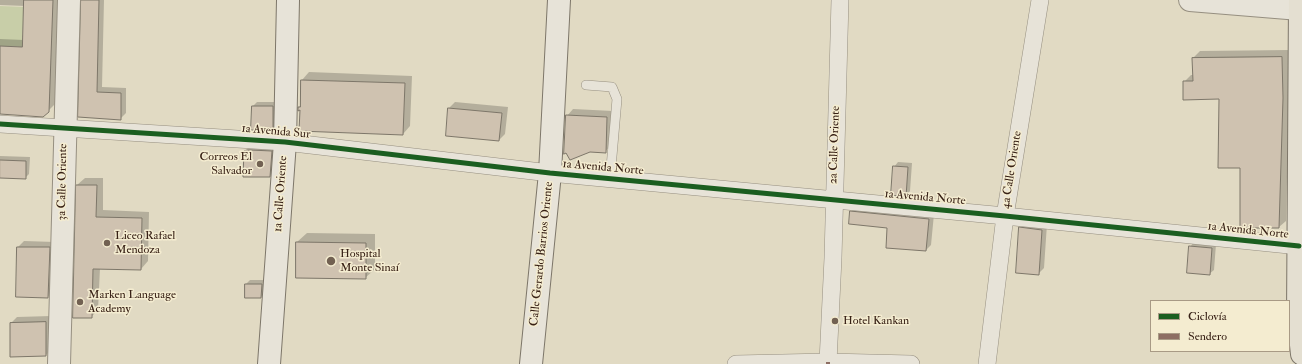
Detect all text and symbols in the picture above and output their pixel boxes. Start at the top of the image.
street label: 2a Calle Oriente [826,106,844,184]
street label: 1a Avenida Sur [241,122,311,142]
street label: 4a Calle Oriente [999,130,1025,210]
street label: 3a Calle Oriente [55,143,71,221]
place label: Correos El Salvador [199,150,252,178]
street label: 1a Calle Oriente [271,155,291,233]
street label: 1a Avenida Norte [562,157,644,179]
marker: Correos El Salvador [255,159,265,169]
street label: Calle Gerardo Barrios Oriente [527,181,557,327]
street label: 1a Avenida Norte [884,187,966,209]
street label: 1a Avenida Norte [1207,220,1289,242]
place label: Liceo Rafael Mendoza [115,229,175,257]
marker: Liceo Rafael Mendoza [102,238,112,248]
place label: Hospital Monte Sinaí [340,247,399,275]
marker: Hospital Monte Sinaí [325,255,337,267]
place label: Marken Language Academy [88,288,176,316]
marker: Marken Language Academy [75,297,85,307]
legend [1150,300,1290,352]
text: Ciclovía [1188,309,1227,324]
place label: Hotel Kankan [843,314,909,328]
marker: Hotel Kankan [830,316,840,326]
text: Sendero [1188,329,1227,344]

